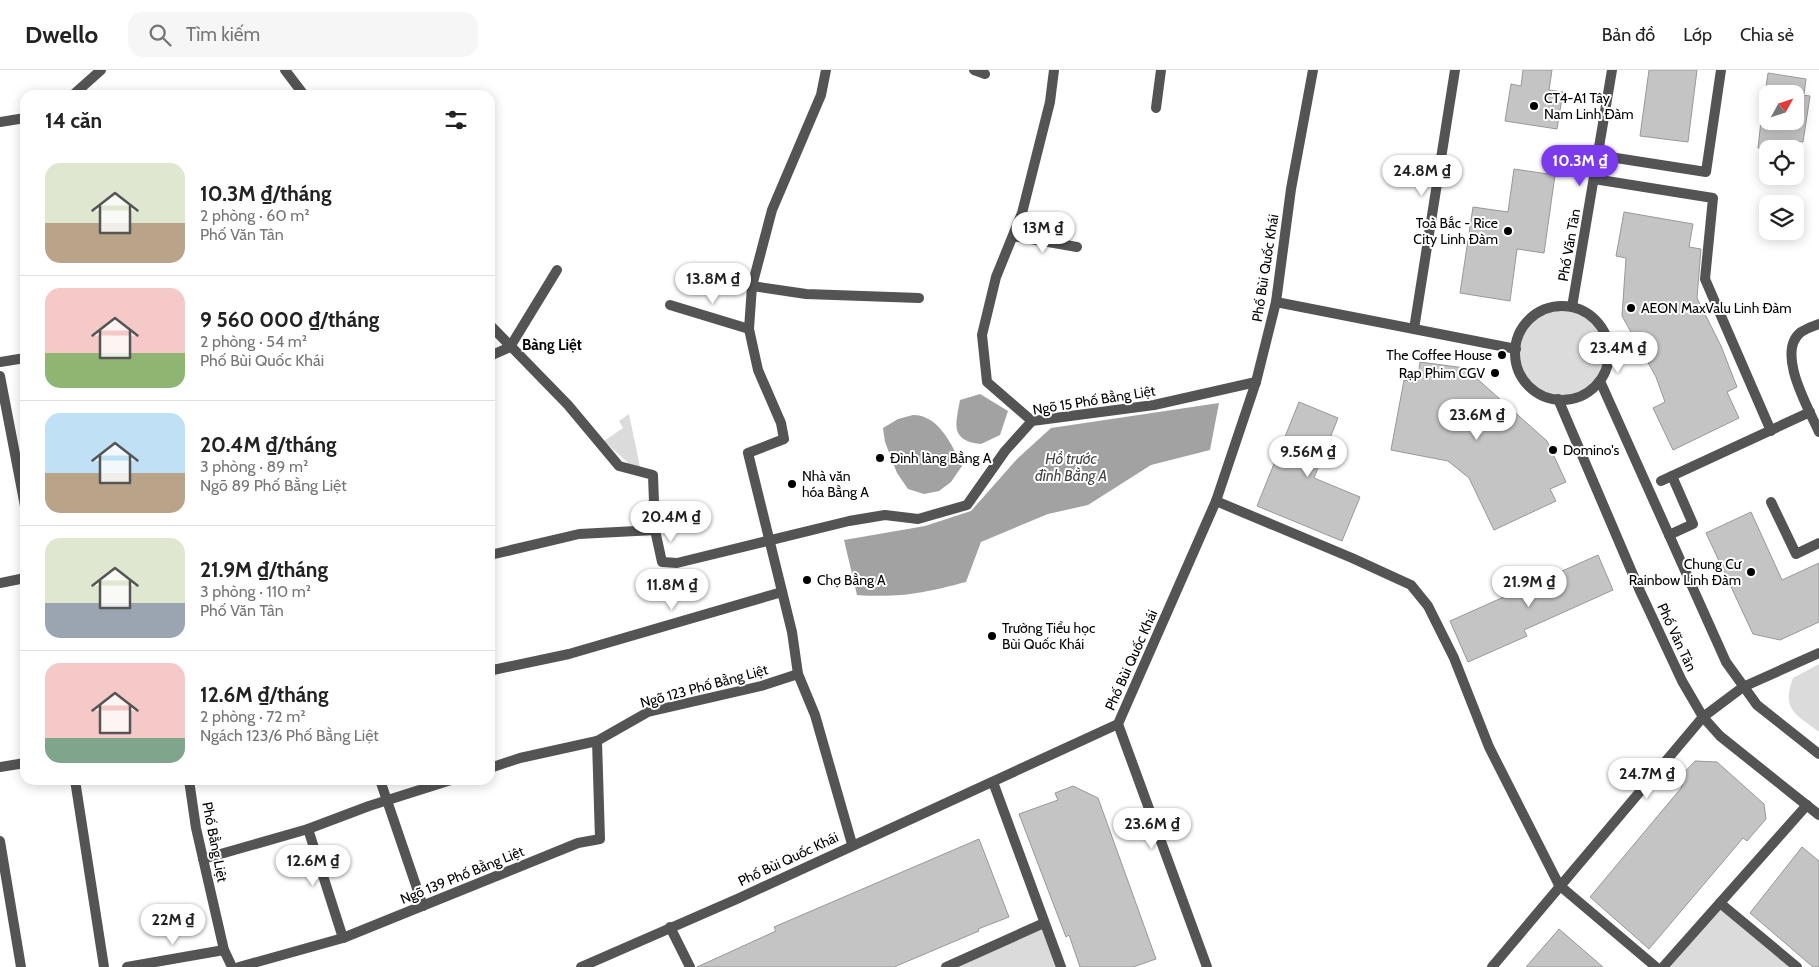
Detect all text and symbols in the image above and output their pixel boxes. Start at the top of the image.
search box [128,12,478,57]
text: Dwello [25,20,98,49]
icon: search [146,21,174,49]
text: Tìm kiếm [186,23,260,46]
text: Bản đồ [1602,24,1655,46]
text: Lớp [1683,24,1712,46]
text: Chia sẻ [1740,24,1794,46]
north arrow [1759,85,1804,130]
map controls [1759,85,1804,240]
place label: CT4-A1 Tây Nam Linh Đàm [1544,89,1634,123]
marker: CT4-A1 Tây Nam Linh Đàm [1528,100,1540,112]
icon: filters [442,106,470,134]
text: 14 căn [45,108,102,133]
button: locate [1759,140,1804,185]
pin: 10.3M ₫ [1534,144,1626,187]
text: 10.3M ₫ [1552,151,1608,170]
pin: 24.8M ₫ [1376,154,1468,197]
text: 24.8M ₫ [1393,161,1451,180]
text: 10.3M ₫/tháng [200,181,331,206]
icon: home [85,183,145,243]
button: layers [1759,195,1804,240]
text: 2 phòng · 60 m² [200,206,310,225]
street label: Phố Văn Tân [1554,207,1584,283]
pin: 13M ₫ [1008,212,1078,254]
street label: Phố Bùi Quốc Khái [1248,213,1282,323]
place label: Toà Bắc - Rice City Linh Đàm [1413,214,1498,248]
text: 13M ₫ [1023,218,1063,237]
text: Phố Văn Tân [200,225,284,244]
marker: Toà Bắc - Rice City Linh Đàm [1502,225,1514,237]
pin: 13.8M ₫ [667,262,759,305]
text: 13.8M ₫ [686,269,740,288]
place label: AEON MaxValu Linh Đàm [1641,299,1792,317]
marker: AEON MaxValu Linh Đàm [1625,302,1637,314]
text: 9 560 000 ₫/tháng [200,307,379,332]
icon: home [85,308,145,368]
text: 2 phòng · 54 m² [200,332,307,351]
pin: 23.4M ₫ [1572,332,1664,374]
district label: Bàng Liệt [522,336,582,354]
text: 23.4M ₫ [1590,338,1646,357]
place label: The Coffee House [1386,346,1492,364]
marker: The Coffee House [1496,349,1508,361]
text: Phố Bùi Quốc Khái [200,351,324,370]
place label: Rạp Phim CGV [1399,364,1485,382]
marker: Rạp Phim CGV [1489,367,1501,379]
street label: Ngõ 15 Phố Bằng Liệt [1031,381,1157,419]
pin: 23.6M ₫ [1431,398,1523,441]
text: 23.6M ₫ [1449,405,1505,424]
text: 20.4M ₫/tháng [200,432,337,457]
icon: home [85,433,145,493]
pin: 9.56M ₫ [1262,436,1354,478]
place label: Domino's [1563,441,1620,459]
text: 9.56M ₫ [1280,442,1336,461]
marker: Domino's [1547,444,1559,456]
place label: Đình làng Bằng A [890,449,992,467]
water label: Hồ trước đình Bằng A [1035,450,1107,485]
marker: Đình làng Bằng A [874,452,886,464]
text: 3 phòng · 89 m² [200,457,308,476]
place label: Nhà văn hóa Bằng A [802,467,869,501]
text: Ngõ 89 Phố Bằng Liệt [200,476,347,495]
marker: Nhà văn hóa Bằng A [786,478,798,490]
pin: 20.4M ₫ [625,500,717,543]
text: 20.4M ₫ [641,507,701,526]
place label: Chung Cư Rainbow Linh Đàm [1629,555,1743,589]
text: 21.9M ₫/tháng [200,557,328,582]
icon: home [85,558,145,618]
pin: 21.9M ₫ [1483,566,1575,608]
marker: Chung Cư Rainbow Linh Đàm [1745,566,1757,578]
pin: 11.8M ₫ [626,568,718,611]
place label: Chợ Bằng A [817,571,886,589]
text: 21.9M ₫ [1503,572,1555,591]
marker: Chợ Bằng A [801,574,813,586]
text: 11.8M ₫ [646,575,698,594]
text: 3 phòng · 110 m² [200,582,311,601]
street label: Phố Văn Tân [1653,600,1701,674]
text: Phố Văn Tân [200,601,284,620]
street label: Phố Bùi Quốc Khái [1101,607,1161,713]
place label: Trường Tiểu học Bùi Quốc Khái [1002,619,1095,653]
marker: Trường Tiểu học Bùi Quốc Khái [986,630,998,642]
street label: Ngõ 123 Phố Bằng Liệt [638,660,770,712]
text: 12.6M ₫/tháng [200,682,328,707]
icon: home [85,683,145,743]
text: 2 phòng · 72 m² [200,707,306,726]
text: Ngách 123/6 Phố Bằng Liệt [200,726,379,745]
pin: 24.7M ₫ [1601,758,1693,800]
text: 24.7M ₫ [1619,764,1675,783]
street label: Phố Bằng Liệt [198,800,232,884]
pin: 23.6M ₫ [1106,808,1198,850]
text: 23.6M ₫ [1124,814,1180,833]
street label: Phố Bùi Quốc Khái [735,828,841,890]
street label: Ngõ 139 Phố Bằng Liệt [397,842,527,908]
pin: 12.6M ₫ [267,844,359,887]
text: 12.6M ₫ [287,851,339,870]
pin: 22M ₫ [138,904,208,946]
text: 22M ₫ [152,910,195,929]

